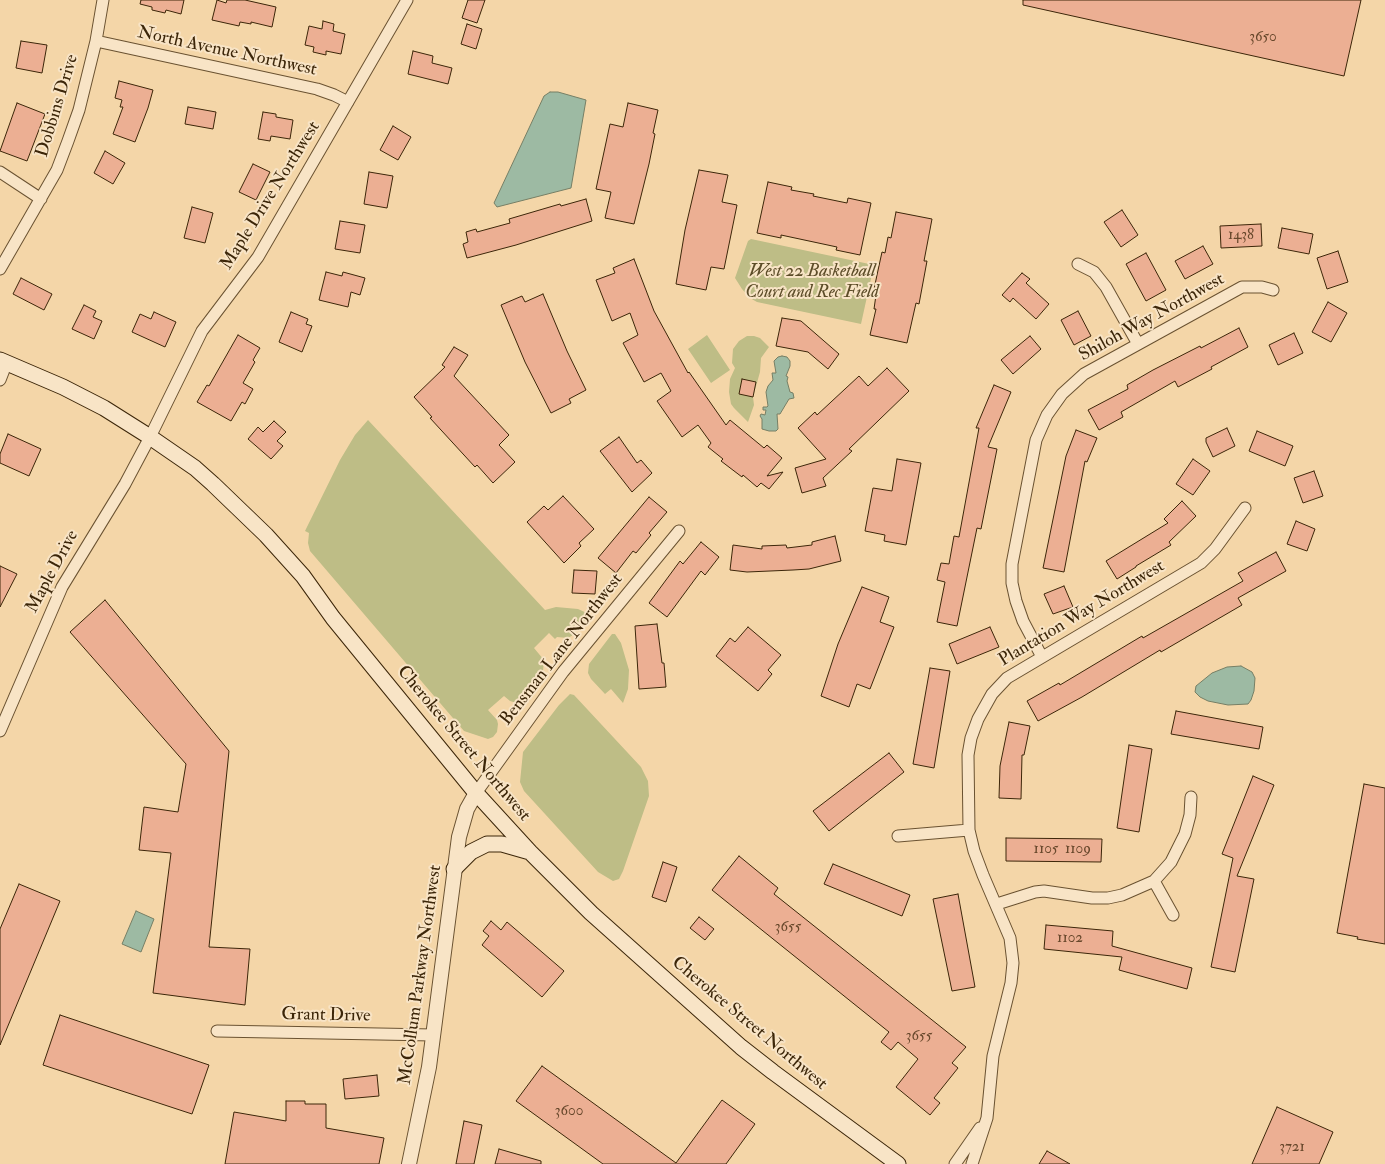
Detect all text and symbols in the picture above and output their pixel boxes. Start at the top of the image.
street label: North Avenue Northwest [135,22,319,82]
house number: 3650 [1249,29,1277,47]
street label: Dobbins Drive [32,52,84,160]
street label: Maple Drive Northwest [216,118,326,274]
house number: 1438 [1228,227,1254,245]
park label: West 22 Basketball Court and Rec Field [745,261,879,304]
street label: Shiloh Way Northwest [1076,269,1228,367]
street label: Maple Drive [22,527,84,617]
street label: Plantation Way Northwest [995,556,1169,672]
street label: Bensman Lane Northwest [496,570,628,730]
street label: Cherokee Street Northwest [392,662,534,826]
house number: 1105 [1034,841,1058,859]
house number: 1109 [1065,841,1091,859]
street label: McCollum Parkway Northwest [395,864,447,1086]
house number: 3655 [775,919,801,937]
house number: 1102 [1057,930,1083,948]
street label: Cherokee Street Northwest [667,953,831,1095]
street label: Grant Drive [281,1004,371,1028]
house number: 3655 [906,1028,932,1046]
house number: 3600 [555,1103,583,1121]
house number: 3721 [1279,1139,1305,1157]

